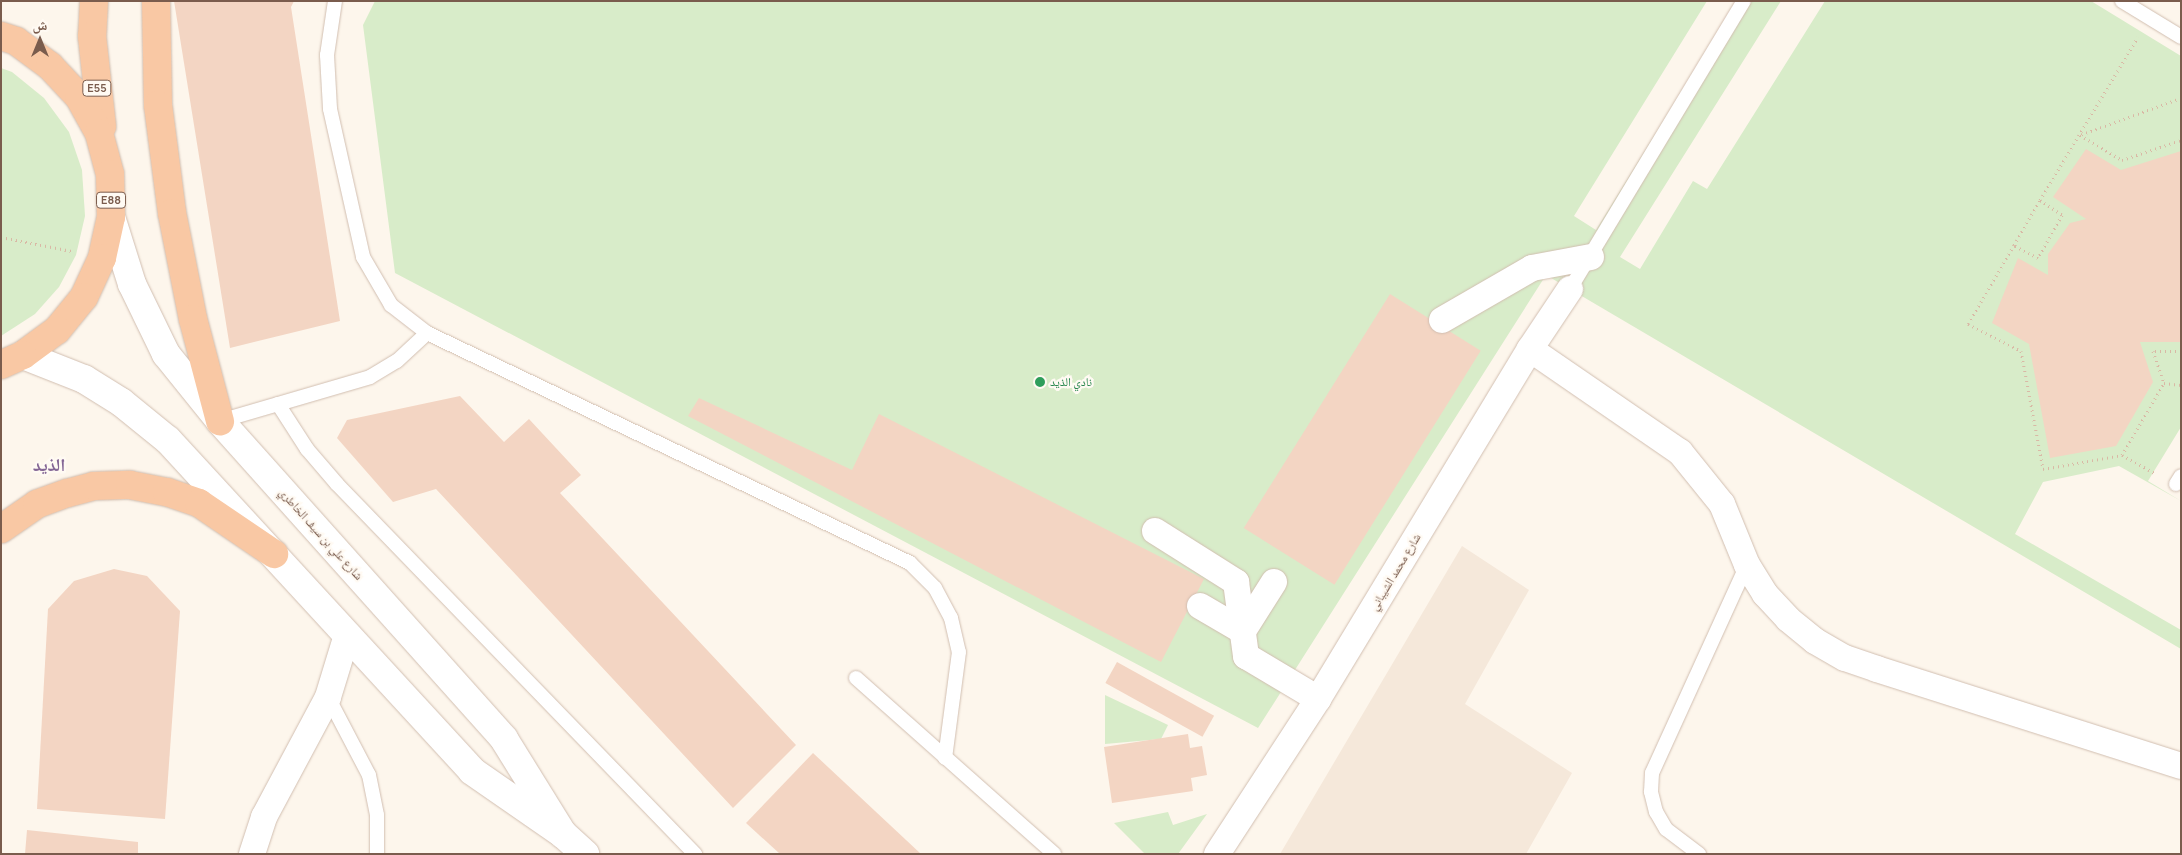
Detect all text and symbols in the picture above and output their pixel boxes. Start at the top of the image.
north arrow [15,15,65,65]
text: ش [33,15,47,34]
road number: E55 [82,80,112,96]
road number: E88 [96,192,126,208]
place label: نادي الذيد [1050,375,1092,389]
marker: نادي الذيد [1034,376,1046,388]
district label: الذيد [33,453,65,475]
street label: شارع علي بن سيف الخاطري [276,485,366,583]
street label: شارع محمد الشيباني [1366,531,1424,613]

